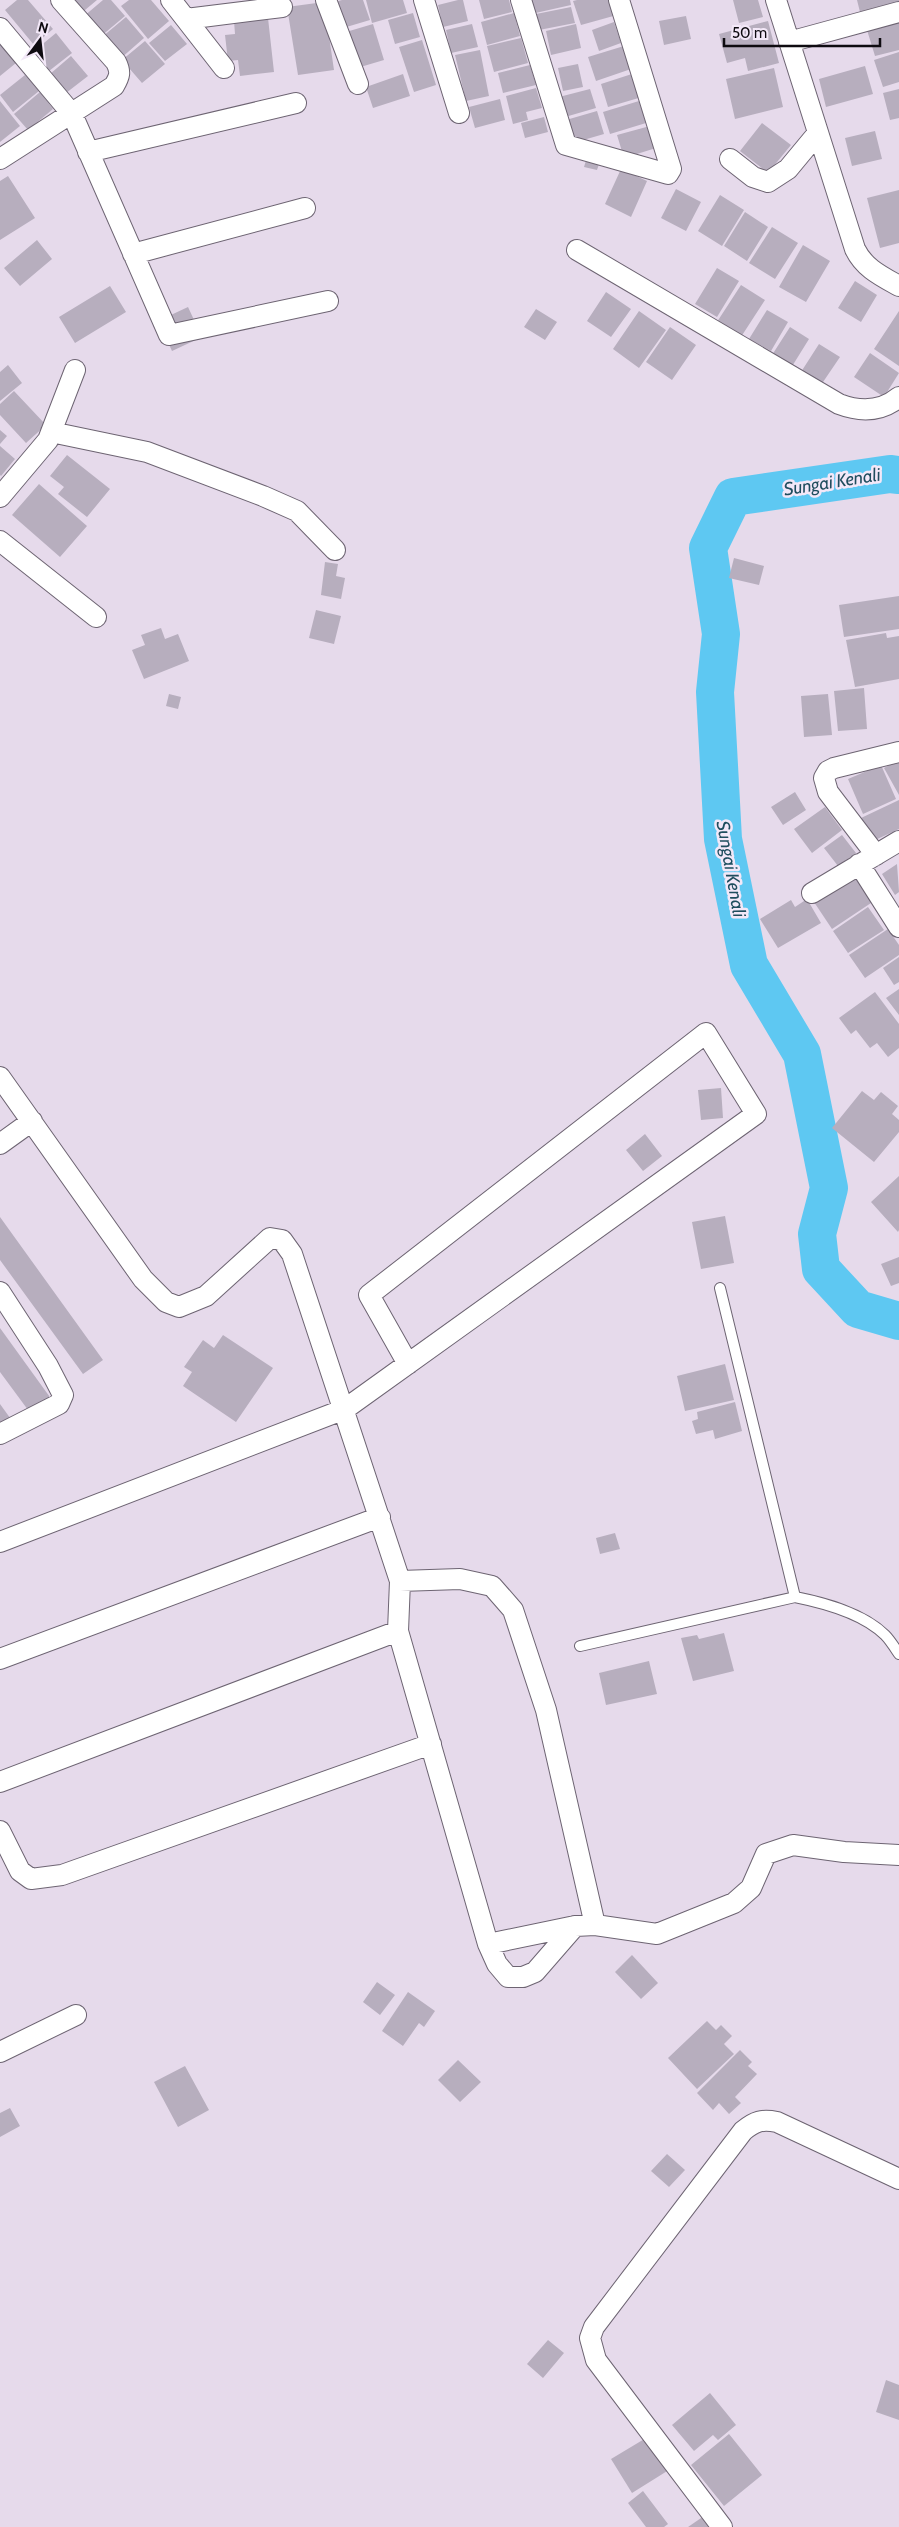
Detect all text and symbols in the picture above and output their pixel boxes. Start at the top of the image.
north arrow [15,15,65,65]
scale bar [724,15,880,47]
text: N [36,17,50,37]
text: 50 m [732,24,767,42]
water label: Sungai Kenali [782,463,883,501]
water label: Sungai Kenali [712,819,751,920]

